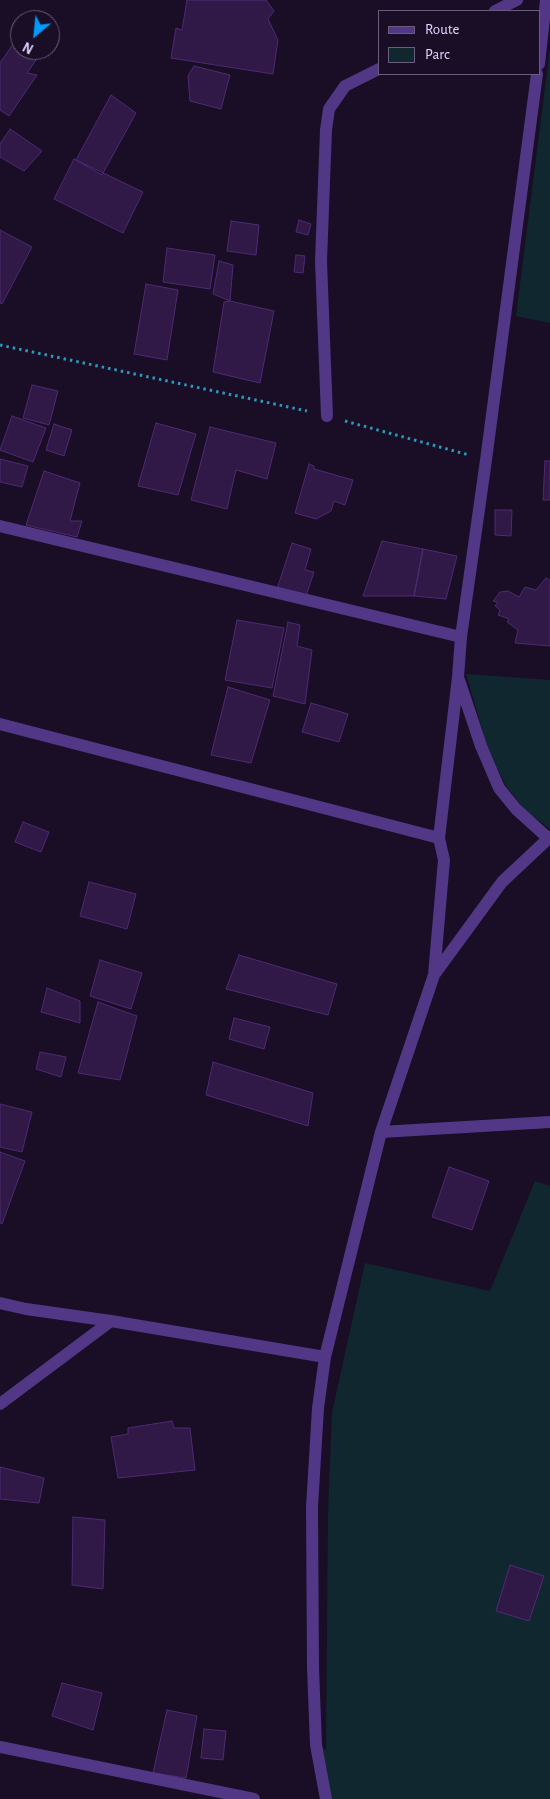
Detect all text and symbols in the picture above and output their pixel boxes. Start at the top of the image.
north arrow [10,10,60,60]
legend [378,10,540,75]
text: Route [425,22,459,37]
text: N [21,39,36,56]
text: Parc [425,47,450,62]

